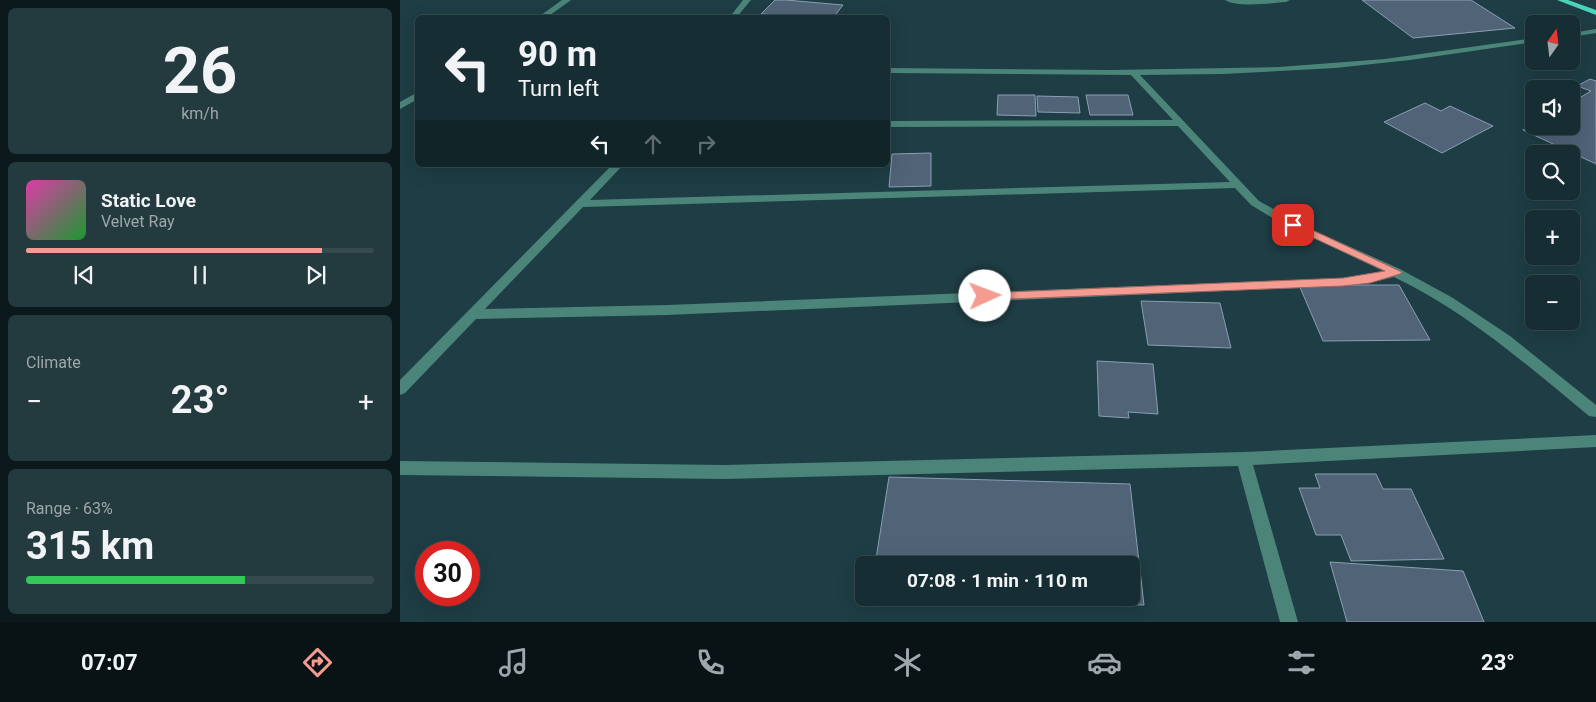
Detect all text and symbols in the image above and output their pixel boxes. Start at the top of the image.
north arrow [1525,15,1580,70]
map controls [1525,15,1580,330]
text: 26 [163,33,237,109]
text: 90 m [518,34,597,75]
icon: left [435,35,500,100]
text: Turn left [518,76,599,101]
button: sound [1525,80,1580,135]
text: km/h [181,104,219,123]
icon: left [586,130,614,158]
icon: ahead [639,130,667,158]
icon: right [692,130,720,158]
button: search [1525,145,1580,200]
text: Static Love [101,189,196,212]
pin [1272,204,1314,246]
button: + [1525,210,1580,265]
icon: arrive [1279,211,1307,239]
text: Velvet Ray [101,212,175,231]
icon: previous [70,261,98,289]
icon: pause [186,261,214,289]
icon: next [302,261,330,289]
position arrow [958,269,1010,321]
button: − [1525,275,1580,330]
text: Climate [26,353,81,372]
text: 23° [171,378,229,422]
text: − [26,385,42,418]
text: + [358,385,374,418]
text: Range · 63% [26,499,113,518]
text: 315 km [26,524,154,568]
speed limit sign: 30 [415,541,480,606]
text: 07:08 · 1 min · 110 m [907,569,1088,592]
icon: directions [300,645,335,680]
icon: music [496,645,531,680]
icon: phone [693,645,728,680]
icon: climate [890,645,925,680]
icon: car [1087,645,1122,680]
icon: filters [1284,645,1319,680]
text: 07:07 [81,650,138,675]
text: 23° [1481,650,1515,675]

